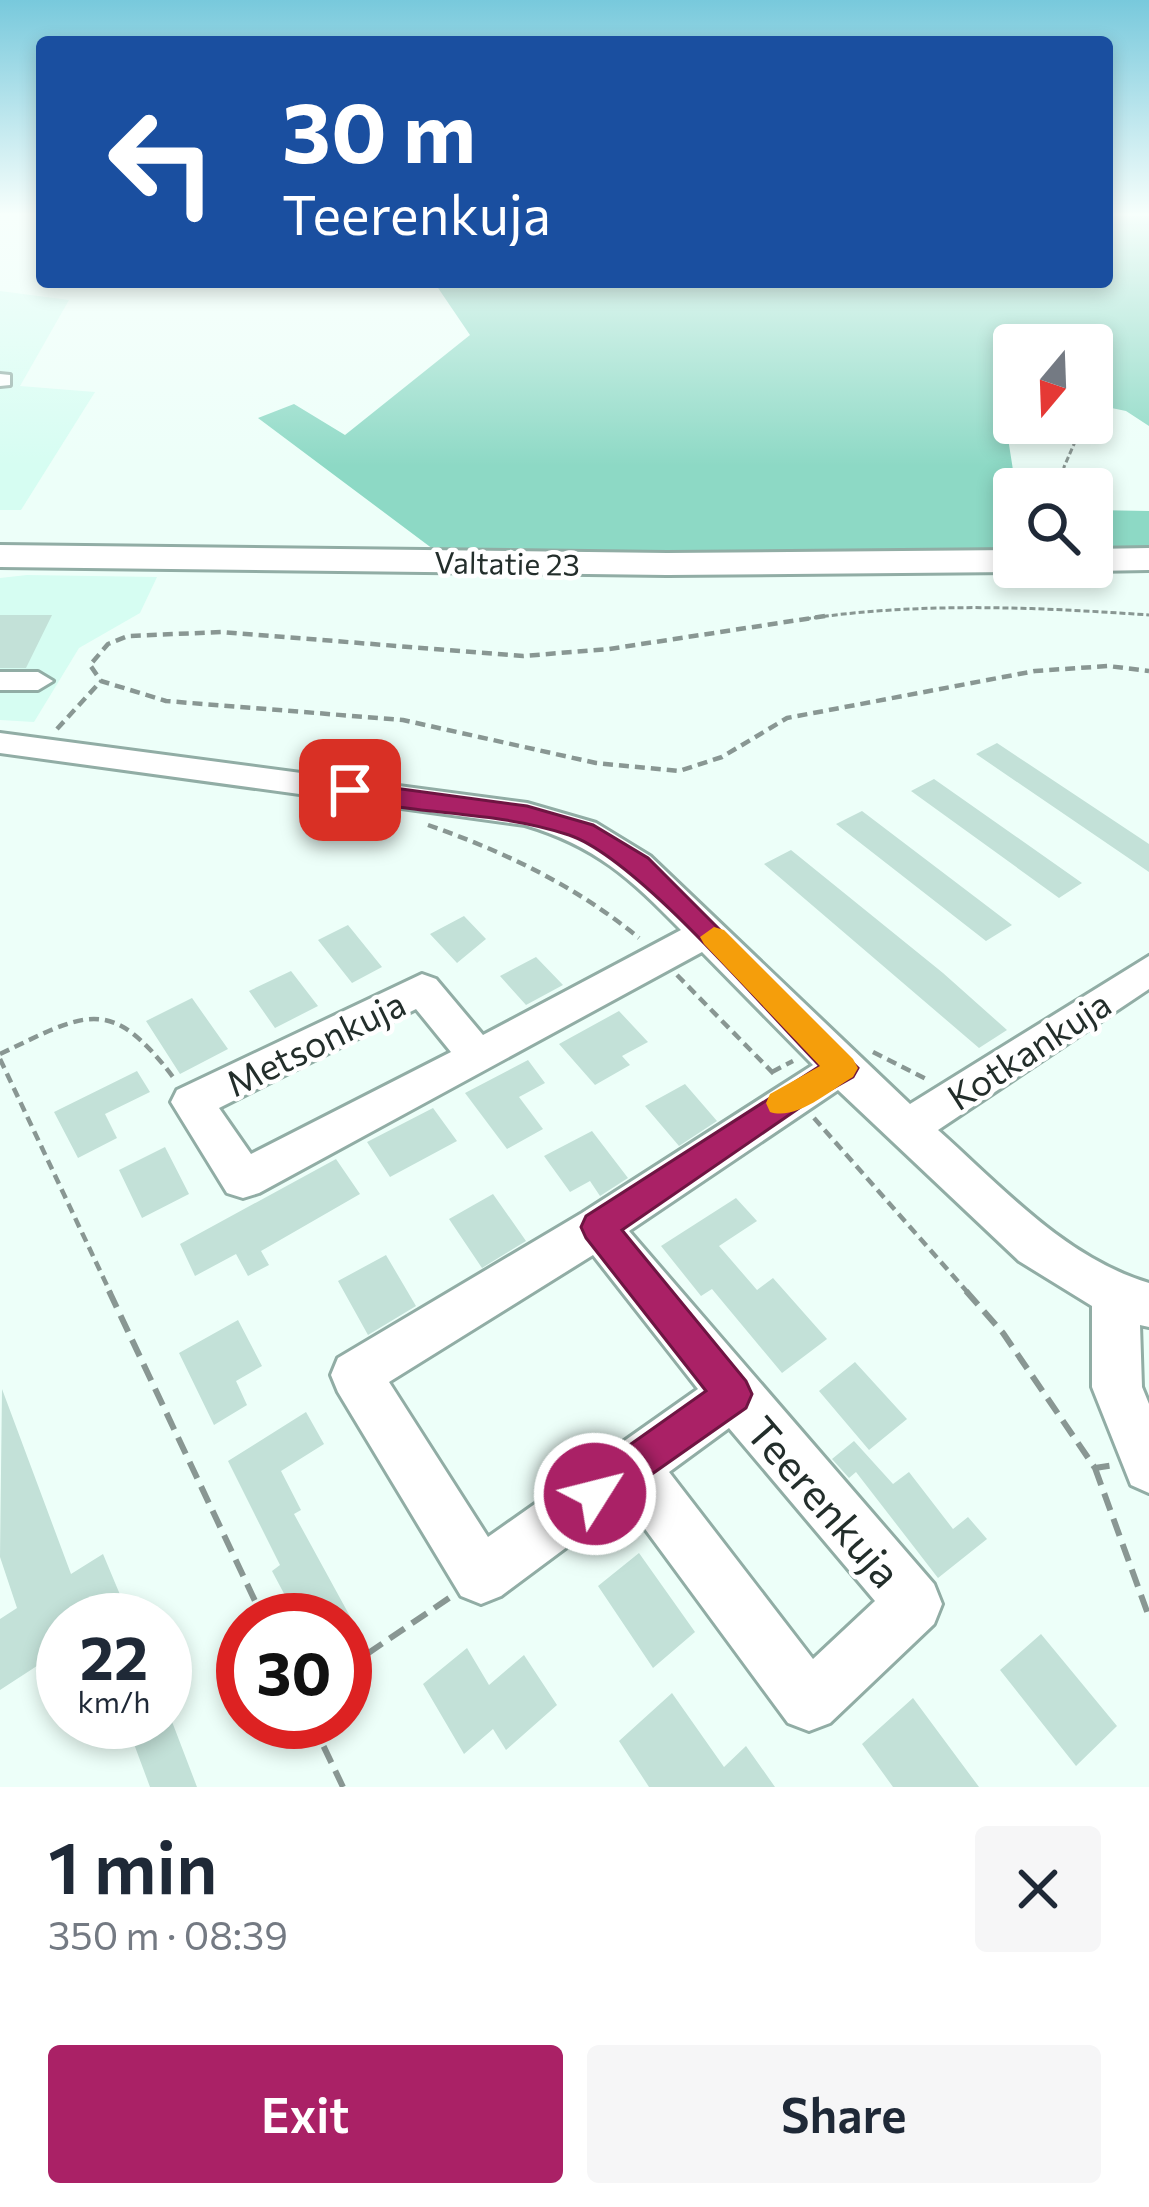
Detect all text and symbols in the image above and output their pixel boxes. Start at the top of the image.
text: 30 m [282,78,476,180]
icon: left [84,84,240,240]
text: Teerenkuja [282,180,551,246]
north arrow [993,324,1113,444]
map controls [993,324,1113,588]
button: search [993,468,1113,588]
street label: Valtatie 23 [434,542,580,582]
pin [299,739,401,841]
icon: arrive [317,757,383,823]
street label: Metsonkuja [218,980,412,1104]
street label: Kotkankuja [938,980,1118,1118]
street label: Teerenkuja [737,1405,913,1597]
position arrow [532,1431,658,1557]
speed limit sign: 30 [216,1593,372,1749]
text: 22 [80,1619,148,1692]
text: km/h [78,1682,150,1719]
text: 1 min [48,1821,218,1909]
button: close [975,1826,1101,1952]
text: 350 m · 08:39 [48,1910,288,1958]
button: Exit [48,2045,563,2183]
button: Share [587,2045,1101,2183]

